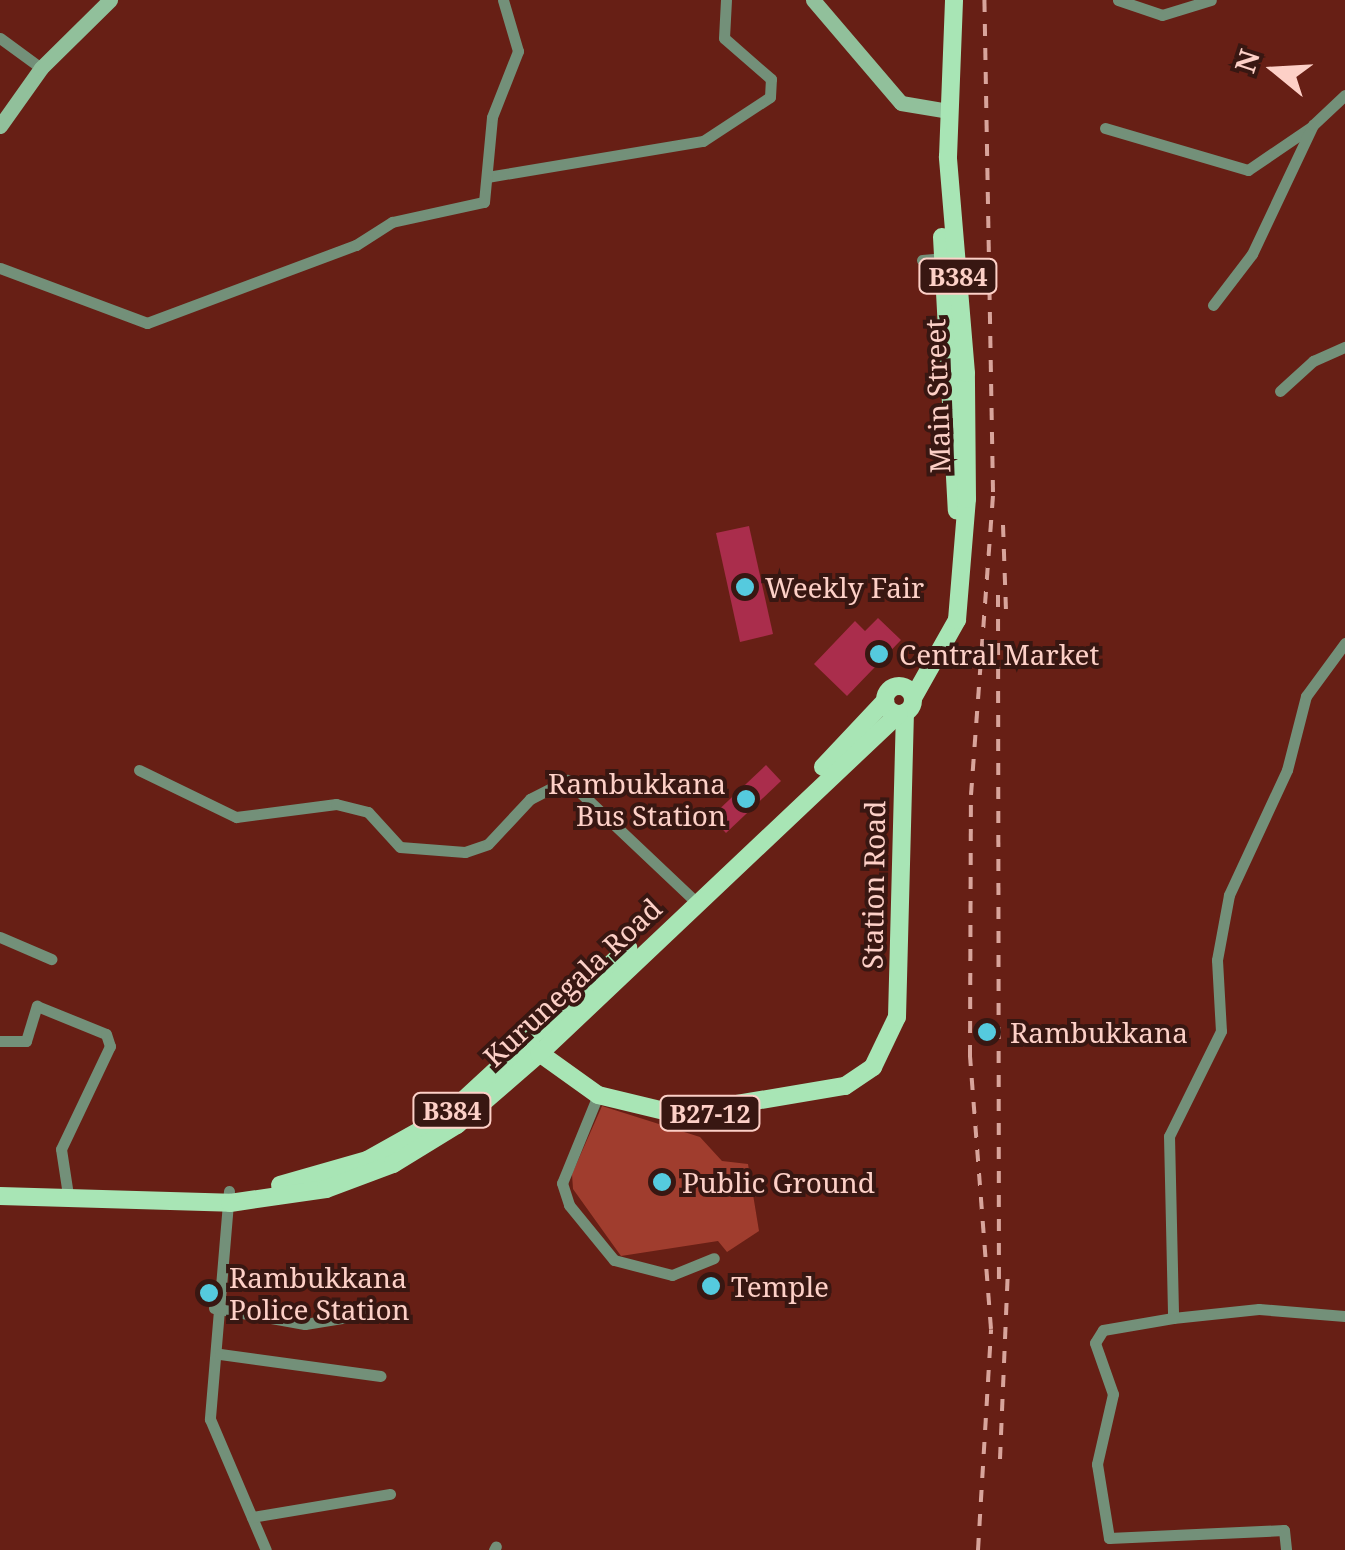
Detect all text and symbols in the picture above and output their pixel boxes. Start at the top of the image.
north arrow [1225,20,1325,120]
text: N [1225,44,1268,77]
road number: B384 [918,256,998,296]
street label: Main Street [918,318,956,474]
place label: Weekly Fair [765,570,924,604]
marker: Weekly Fair [734,576,756,598]
place label: Central Market [899,637,1099,671]
marker: Central Market [868,643,890,665]
place label: Rambukkana Bus Station [548,766,726,832]
marker: Rambukkana Bus Station [735,788,757,810]
street label: Station Road [855,800,891,970]
street label: Kurunegala Road [476,891,668,1073]
place label: Rambukkana [1010,1015,1188,1049]
marker: Rambukkana [974,1019,1000,1045]
road number: B384 [412,1090,492,1130]
road number: B27-12 [658,1093,762,1133]
place label: Public Ground [682,1165,875,1199]
marker: Public Ground [651,1171,673,1193]
place label: Rambukkana Police Station [229,1260,410,1326]
place label: Temple [731,1269,829,1303]
marker: Temple [700,1275,722,1297]
marker: Rambukkana Police Station [198,1282,220,1304]

